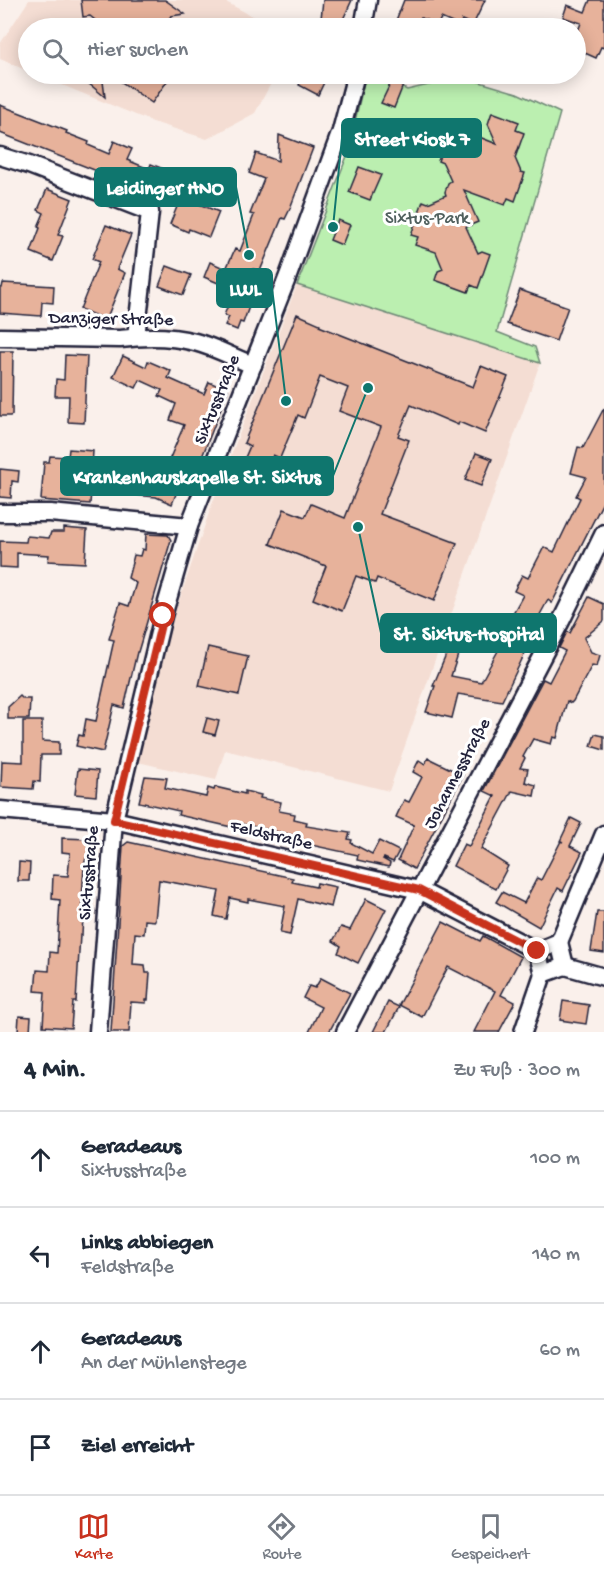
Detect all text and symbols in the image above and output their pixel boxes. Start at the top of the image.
search box [18,18,586,84]
icon: search [39,35,72,68]
text: Hier suchen [87,38,188,64]
callout: Street Kiosk 7 [342,119,481,157]
text: Street Kiosk 7 [354,130,471,153]
callout: Leidinger HNO [95,168,236,206]
text: Leidinger HNO [106,179,224,202]
park label: Sixtus-Park [385,209,471,230]
callout: LWL [217,269,272,307]
text: LWL [229,280,262,303]
street label: Danziger Straße [48,308,174,332]
street label: Sixtusstraße [191,352,246,448]
callout: Krankenhauskapelle St. Sixtus [61,457,333,495]
text: Krankenhauskapelle St. Sixtus [72,468,322,491]
route start [149,602,175,628]
callout: St. Sixtus-Hospital [381,614,556,652]
text: St. Sixtus-Hospital [394,625,545,648]
street label: Johannesstraße [420,715,496,833]
street label: Feldstraße [227,816,315,856]
street label: Sixtusstraße [75,824,105,921]
route end [523,937,549,963]
text: 4 Min. [24,1056,87,1087]
text: Zu Fuß · 300 m [453,1060,580,1083]
text: Geradeaus [81,1135,181,1161]
icon: ahead [24,1143,57,1176]
text: 100 m [530,1148,580,1171]
text: Sixtusstraße [81,1161,186,1184]
text: Links abbiegen [81,1231,213,1257]
icon: left [24,1239,57,1272]
text: 140 m [532,1244,580,1267]
text: Feldstraße [81,1257,174,1280]
text: Geradeaus [81,1327,181,1353]
icon: ahead [24,1335,57,1368]
text: 60 m [540,1340,580,1363]
text: An der Mühlenstege [81,1353,247,1376]
icon: arrive [24,1431,57,1464]
text: Ziel erreicht [81,1434,193,1460]
tab: Karte [75,1510,113,1565]
tab: Route [262,1510,301,1565]
tab: Gespeichert [451,1510,529,1565]

